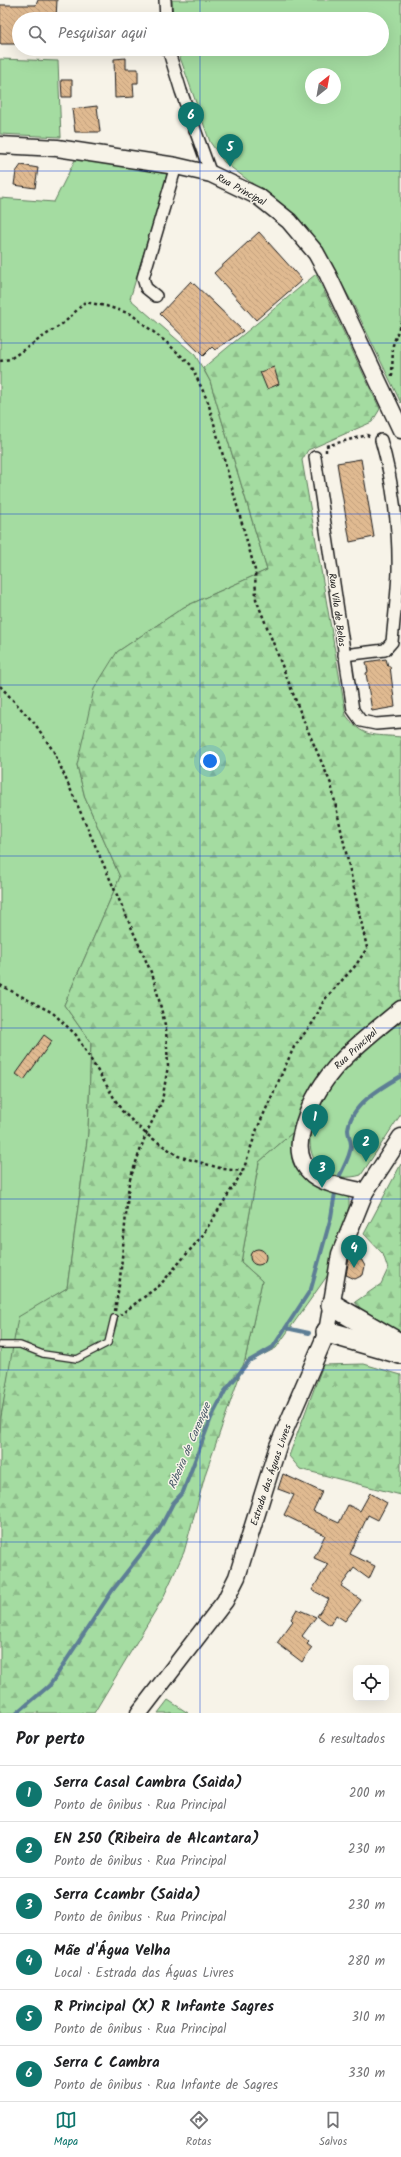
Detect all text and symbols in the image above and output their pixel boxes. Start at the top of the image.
search box [12,12,389,56]
text: Pesquisar aqui [58,22,147,46]
icon: search [26,23,48,45]
north arrow [305,68,341,104]
pin: 6 [178,102,204,135]
pin: 5 [217,134,243,167]
street label: Rua Principal [213,170,269,210]
street label: Rua Vila de Belas [324,572,350,648]
your location [200,751,220,771]
street label: Rua Principal [331,1024,382,1073]
pin: 1 [302,1104,328,1137]
pin: 2 [353,1129,379,1162]
pin: 3 [309,1155,335,1188]
pin: 4 [341,1235,367,1268]
water label: Ribeira de Carenque [164,1399,217,1492]
street label: Estrada das Águas Livres [246,1421,296,1528]
map controls [353,1665,389,1701]
button: locate [353,1665,389,1701]
text: Por perto [16,1726,85,1753]
text: 6 resultados [318,1729,385,1750]
text: Serra Casal Cambra (Saida) [54,1771,242,1795]
text: 1 [27,1783,31,1804]
text: 200 m [349,1783,385,1804]
text: Ponto de ônibus · Rua Principal [54,1795,227,1816]
text: EN 250 (Ribeira de Alcantara) [54,1827,259,1851]
text: 2 [25,1839,33,1860]
text: 230 m [348,1839,385,1860]
text: Ponto de ônibus · Rua Principal [54,1851,227,1872]
text: Serra Ccambr (Saida) [54,1883,201,1907]
text: 3 [25,1895,33,1916]
text: 230 m [348,1895,385,1916]
text: Ponto de ônibus · Rua Principal [54,1907,227,1928]
text: Mãe d'Água Velha [54,1939,170,1963]
text: 4 [25,1951,33,1972]
text: 280 m [348,1951,385,1972]
text: Local · Estrada das Águas Livres [54,1963,234,1984]
text: R Principal (X) R Infante Sagres [54,1995,274,2019]
text: 5 [26,2007,32,2028]
text: 310 m [351,2007,385,2028]
text: Ponto de ônibus · Rua Principal [54,2019,227,2040]
text: Serra C Cambra [54,2051,160,2075]
text: 6 [25,2063,33,2084]
text: 330 m [348,2063,385,2084]
text: Ponto de ônibus · Rua Infante de Sagres [54,2075,278,2096]
tab: Mapa [54,2109,78,2151]
tab: Rotas [186,2109,211,2151]
tab: Salvos [319,2109,347,2151]

